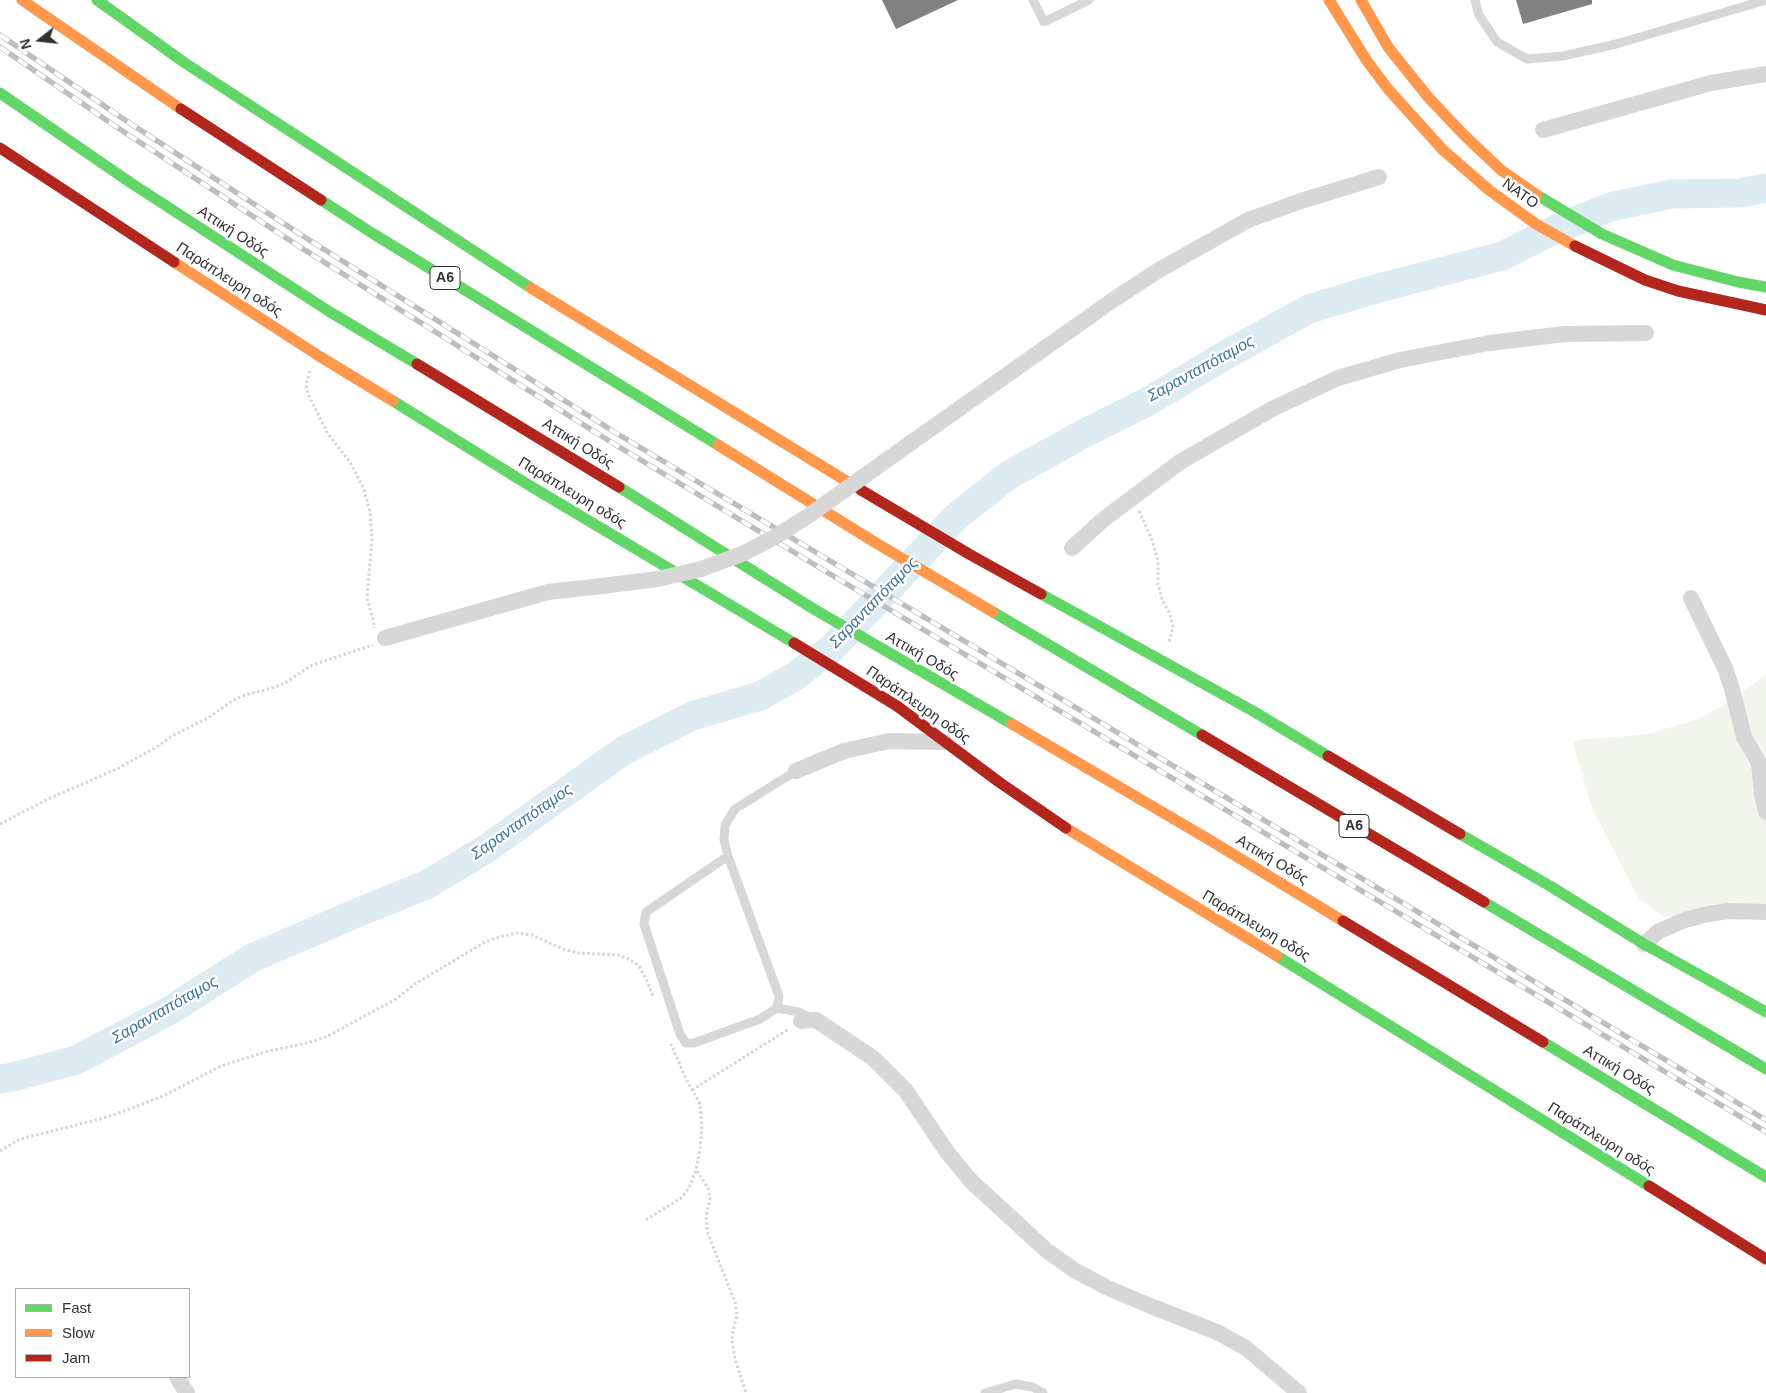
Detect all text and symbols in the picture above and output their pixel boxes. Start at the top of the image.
north arrow [15,15,65,65]
text: N [16,37,35,51]
street label: ΝΑΤΟ [1498,175,1542,213]
street label: Αττική Οδός [194,202,272,262]
street label: Παράπλευρη οδός [173,239,285,321]
road number: Α6 [430,266,460,290]
water label: Σαρανταπόταμος [1144,332,1258,406]
street label: Αττική Οδός [539,415,617,473]
street label: Παράπλευρη οδός [515,454,629,532]
water label: Σαρανταπόταμος [826,553,922,653]
street label: Αττική Οδός [883,628,961,684]
street label: Παράπλευρη οδός [863,662,973,748]
water label: Σαρανταπόταμος [468,780,576,864]
road number: Α6 [1339,814,1369,838]
street label: Αττική Οδός [1233,831,1311,889]
street label: Παράπλευρη οδός [1199,887,1313,965]
water label: Σαρανταπόταμος [108,972,222,1048]
street label: Αττική Οδός [1580,1041,1658,1099]
street label: Παράπλευρη οδός [1544,1099,1658,1179]
legend [15,1288,190,1378]
text: Fast [62,1299,91,1316]
text: Slow [62,1324,95,1341]
text: Jam [62,1349,90,1366]

